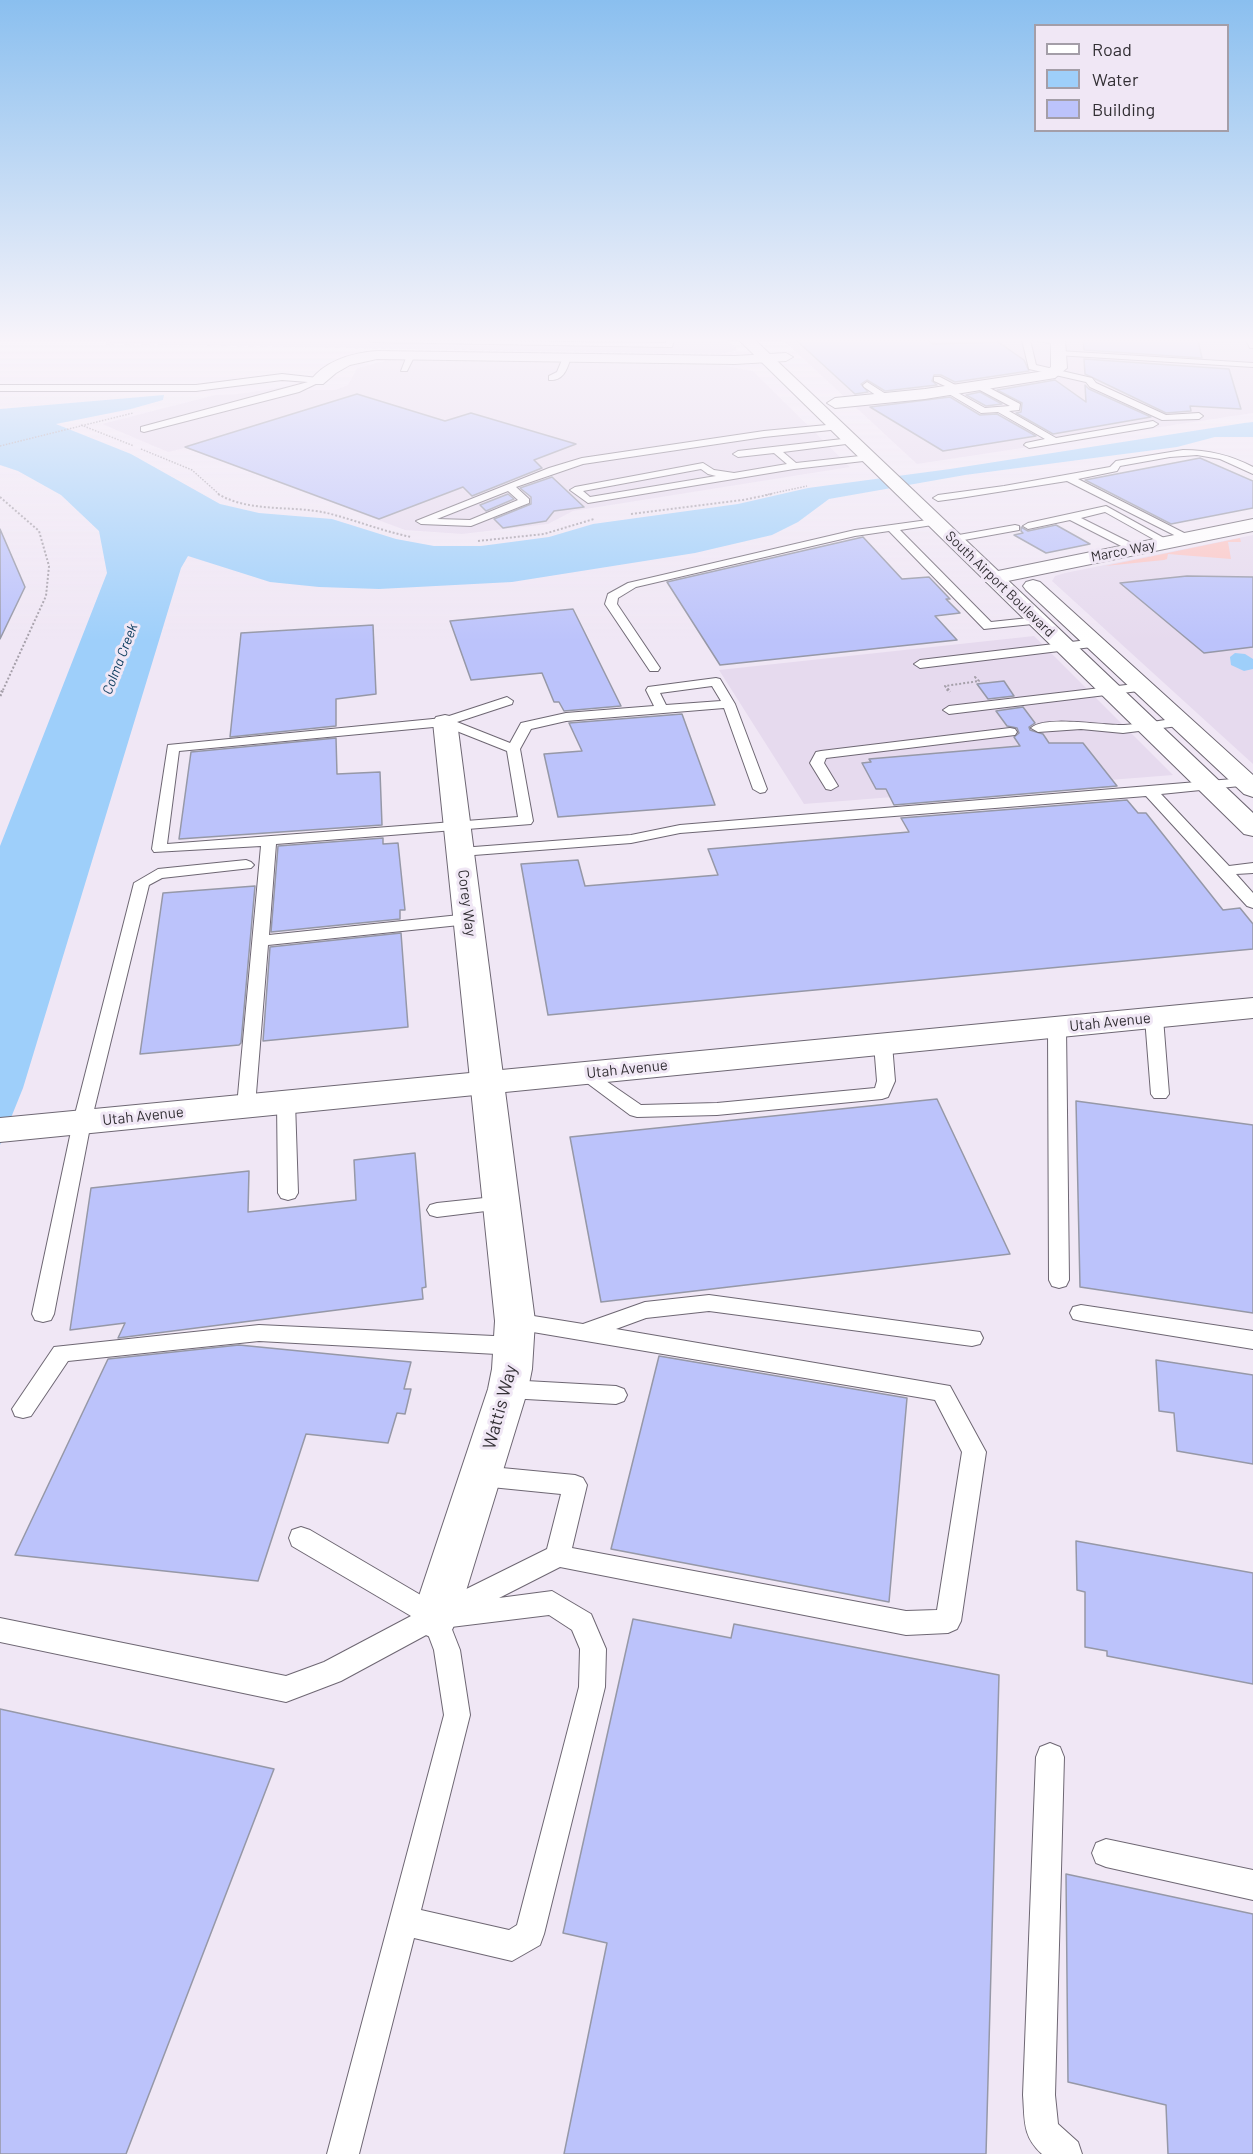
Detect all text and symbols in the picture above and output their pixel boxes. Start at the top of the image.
legend [1034,24,1229,132]
text: Road [1092,38,1132,60]
text: Water [1092,68,1139,90]
text: Building [1092,98,1155,120]
street label: South Airport Boulevard [942,528,1058,640]
street label: Marco Way [1089,537,1157,565]
water label: Colma Creek [99,621,141,697]
street label: Corey Way [454,869,480,937]
street label: Utah Avenue [1068,1009,1152,1035]
street label: Utah Avenue [585,1056,669,1082]
street label: Utah Avenue [101,1103,185,1129]
street label: Wattis Way [478,1363,522,1451]

